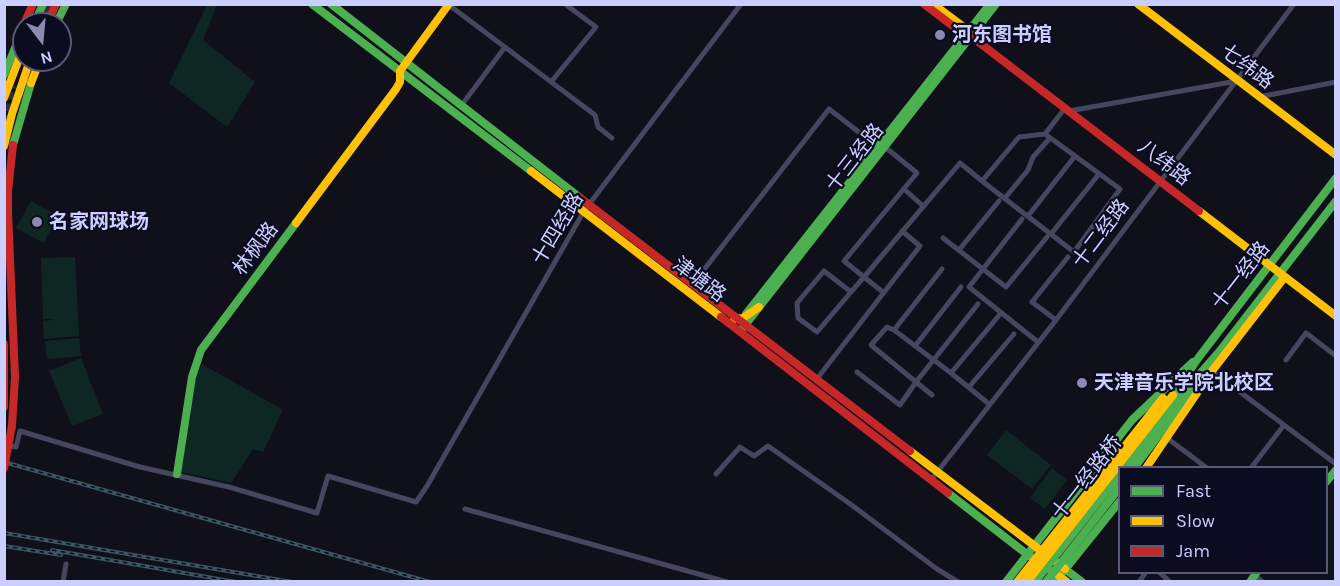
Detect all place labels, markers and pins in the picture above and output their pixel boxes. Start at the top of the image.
place label: 河东图书馆 [952,23,1052,47]
marker: 河东图书馆 [933,28,947,42]
place label: 名家网球场 [49,210,149,234]
marker: 名家网球场 [30,215,44,229]
place label: 天津音乐学院北校区 [1094,371,1274,395]
marker: 天津音乐学院北校区 [1075,376,1089,390]

